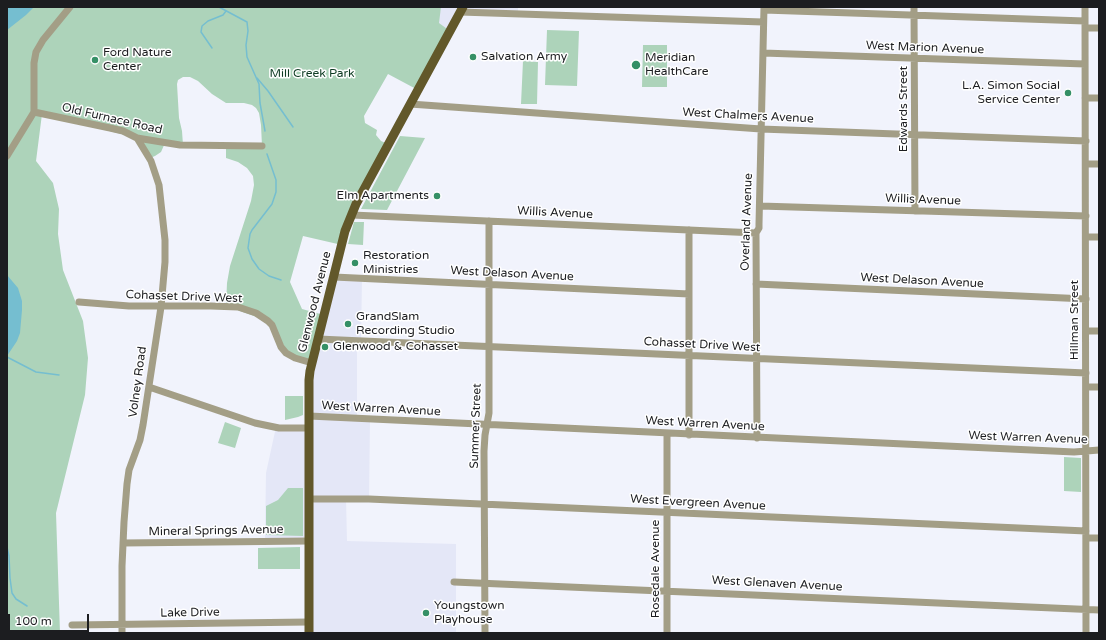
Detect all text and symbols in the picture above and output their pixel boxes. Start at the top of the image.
street label: West Marion Avenue [866,39,984,57]
place label: Ford Nature Center [103,46,172,74]
place label: Salvation Army [481,50,567,64]
place label: Meridian HealthCare [645,51,708,79]
marker: Salvation Army [468,52,478,62]
marker: Ford Nature Center [90,55,100,65]
marker: Meridian HealthCare [630,59,642,71]
street label: Edwards Street [897,66,911,152]
park label: Mill Creek Park [269,67,355,81]
place label: L.A. Simon Social Service Center [962,79,1060,107]
marker: L.A. Simon Social Service Center [1063,88,1073,98]
street label: Old Furnace Road [60,100,164,138]
street label: West Chalmers Avenue [682,105,814,127]
street label: Overland Avenue [738,173,756,271]
place label: Elm Apartments [337,189,429,203]
marker: Elm Apartments [432,191,442,201]
street label: Willis Avenue [885,191,961,209]
street label: Willis Avenue [517,204,593,222]
place label: Restoration Ministries [363,249,429,277]
street label: Glenwood Avenue [295,250,335,354]
marker: Restoration Ministries [350,258,360,268]
street label: West Delason Avenue [450,264,574,284]
street label: West Delason Avenue [860,271,984,291]
street label: Hillman Street [1068,280,1082,360]
street label: Cohasset Drive West [125,288,243,306]
place label: GrandSlam Recording Studio [356,310,455,338]
marker: GrandSlam Recording Studio [343,319,353,329]
street label: Cohasset Drive West [643,335,761,355]
place label: Glenwood & Cohasset [333,340,458,354]
marker: Glenwood & Cohasset [320,342,330,352]
street label: Volney Road [126,345,150,419]
street label: Summer Street [467,383,485,469]
street label: West Warren Avenue [321,399,441,419]
street label: West Warren Avenue [645,414,765,434]
street label: West Warren Avenue [968,429,1088,447]
street label: West Evergreen Avenue [630,492,766,514]
street label: Rosedale Avenue [649,520,663,618]
street label: Mineral Springs Avenue [148,523,284,539]
street label: West Glenaven Avenue [711,573,843,595]
place label: Youngstown Playhouse [434,599,504,627]
street label: Lake Drive [160,605,220,621]
scale bar [10,606,91,632]
marker: Youngstown Playhouse [421,608,431,618]
text: 100 m [15,614,52,628]

